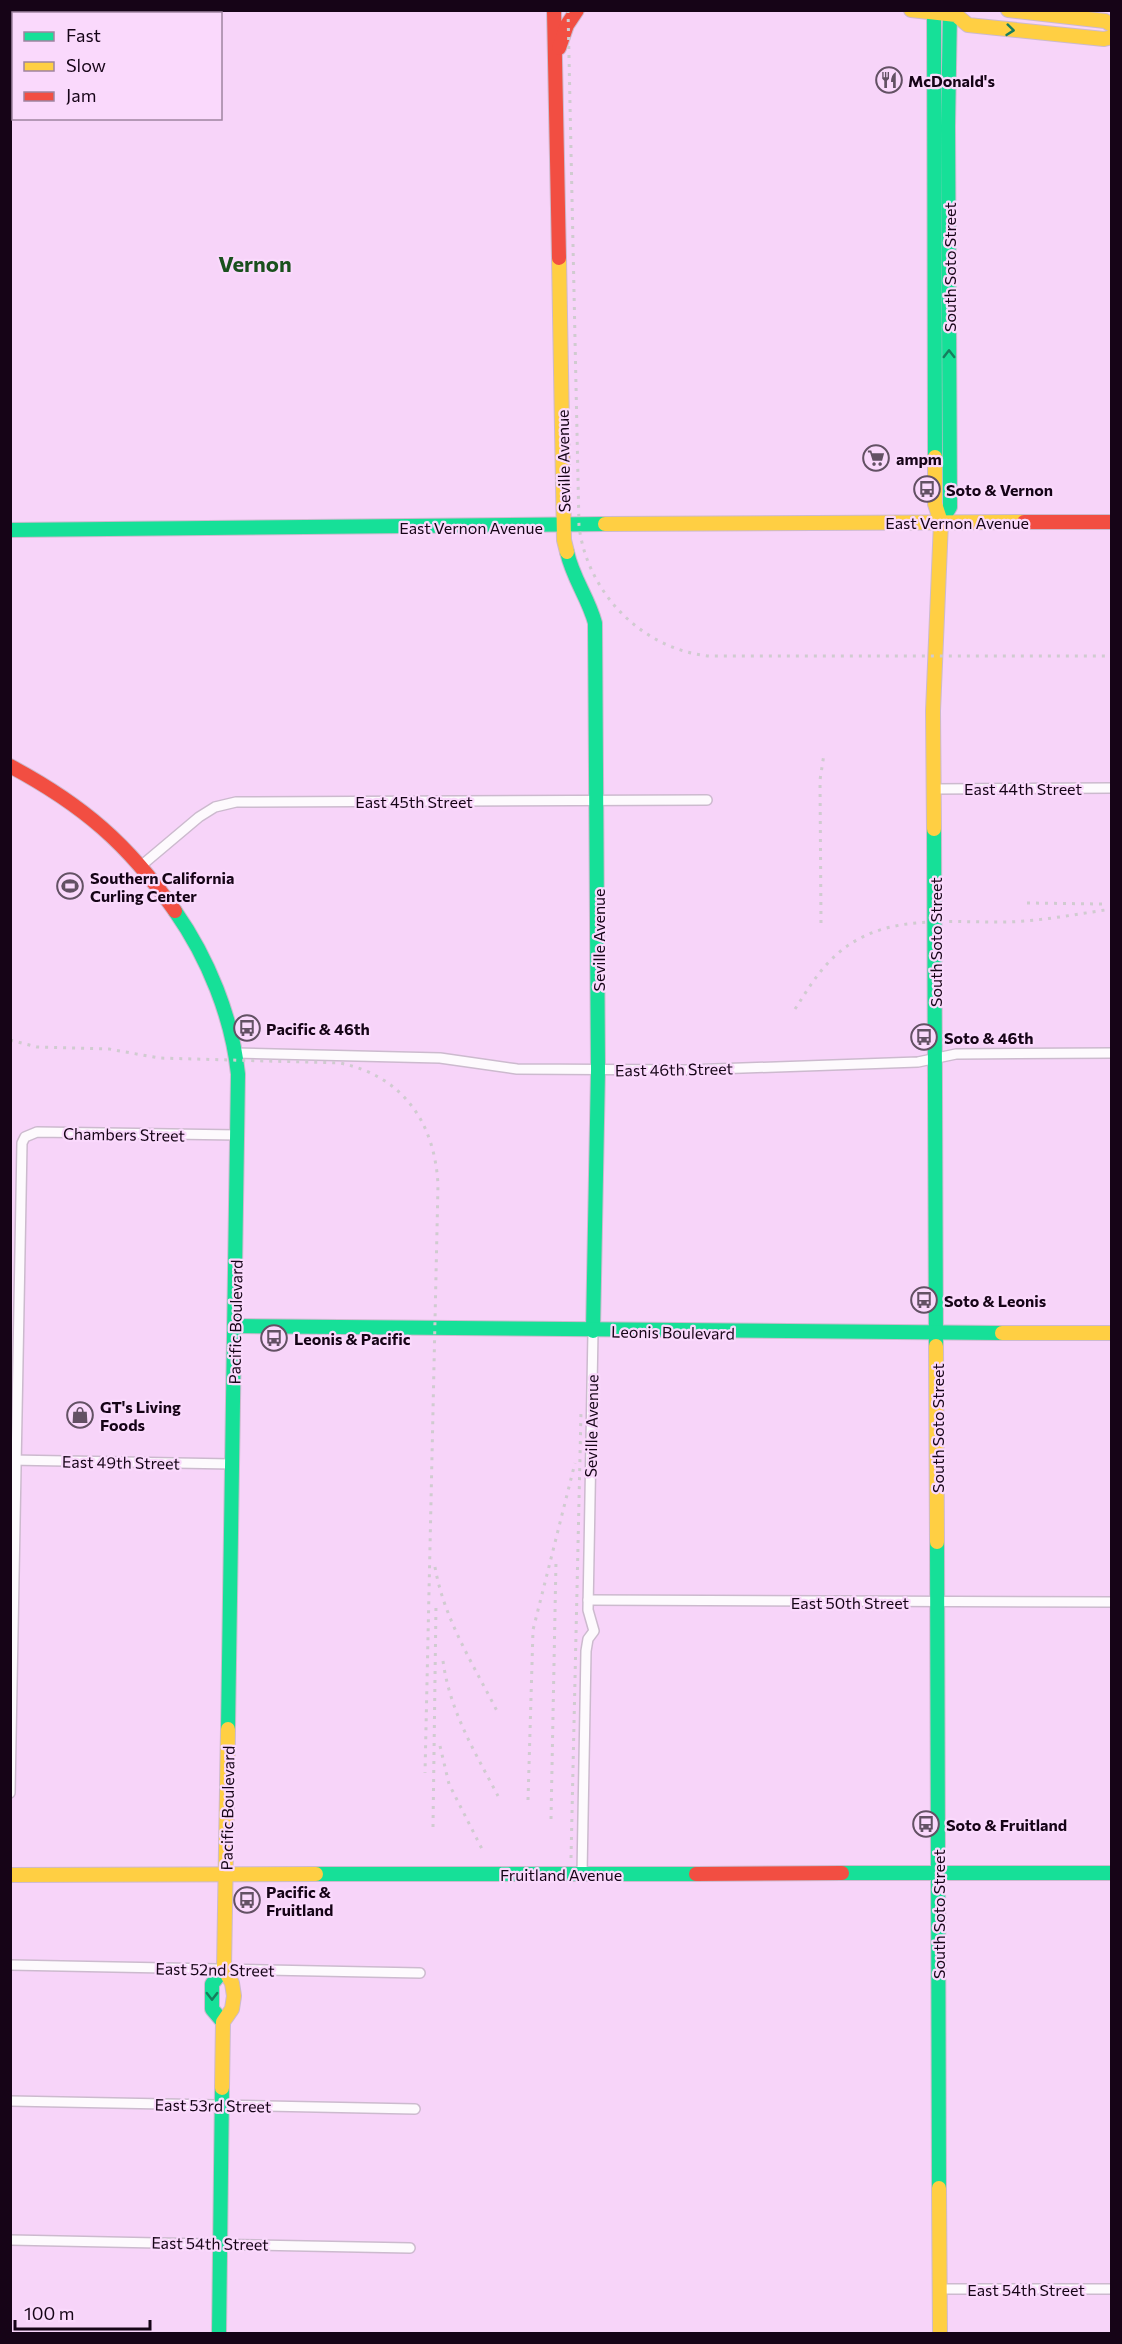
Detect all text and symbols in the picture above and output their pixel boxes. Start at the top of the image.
legend [12,12,222,120]
one-way arrow [1006,23,1015,36]
text: Fast [66,24,101,46]
text: Slow [66,54,106,76]
restaurant icon: McDonald's [874,65,904,95]
place label: McDonald's [908,71,995,90]
text: Jam [66,84,96,106]
street label: South Soto Street [940,202,959,332]
district label: Vernon [218,250,292,277]
one-way arrow [943,349,955,358]
street label: Seville Avenue [553,409,573,513]
supermarket icon: ampm [861,443,891,473]
place label: ampm [896,449,942,468]
bus stop icon: Soto & Vernon [912,474,942,504]
place label: Soto & Vernon [946,480,1053,499]
street label: East Vernon Avenue [885,513,1029,532]
street label: East Vernon Avenue [399,518,543,537]
street label: East 44th Street [964,779,1082,798]
street label: East 45th Street [355,792,473,811]
place label: Southern California Curling Center [90,868,234,905]
sports icon: Southern California Curling Center [55,871,85,901]
street label: South Soto Street [926,877,945,1007]
street label: Seville Avenue [589,889,608,991]
bus stop icon: Pacific & 46th [232,1013,262,1043]
place label: Pacific & 46th [266,1019,370,1038]
bus stop icon: Soto & 46th [909,1022,939,1052]
place label: Soto & 46th [944,1028,1033,1047]
street label: East 46th Street [615,1058,734,1080]
street label: Chambers Street [63,1123,186,1145]
street label: Pacific Boulevard [224,1259,246,1385]
bus stop icon: Soto & Leonis [909,1285,939,1315]
place label: Soto & Leonis [944,1291,1046,1310]
street label: Leonis Boulevard [611,1321,735,1343]
bus stop icon: Leonis & Pacific [259,1323,289,1353]
place label: Leonis & Pacific [294,1329,411,1348]
street label: South Soto Street [928,1363,947,1493]
street label: Seville Avenue [581,1374,601,1478]
place label: GT's Living Foods [100,1397,181,1434]
shop icon: GT's Living Foods [65,1400,95,1430]
street label: East 49th Street [62,1451,181,1473]
street label: East 50th Street [791,1593,910,1612]
street label: Pacific Boulevard [216,1745,238,1871]
bus stop icon: Soto & Fruitland [911,1809,941,1839]
place label: Soto & Fruitland [946,1815,1067,1834]
street label: South Soto Street [929,1849,948,1979]
street label: Fruitland Avenue [500,1865,622,1884]
place label: Pacific & Fruitland [266,1882,333,1919]
bus stop icon: Pacific & Fruitland [232,1885,262,1915]
street label: East 52nd Street [155,1958,275,1980]
one-way arrow [206,1991,218,2000]
street label: East 53rd Street [154,2094,272,2116]
street label: East 54th Street [151,2232,269,2254]
street label: East 54th Street [967,2280,1085,2299]
scale bar [15,2293,150,2331]
text: 100 m [24,2302,74,2324]

